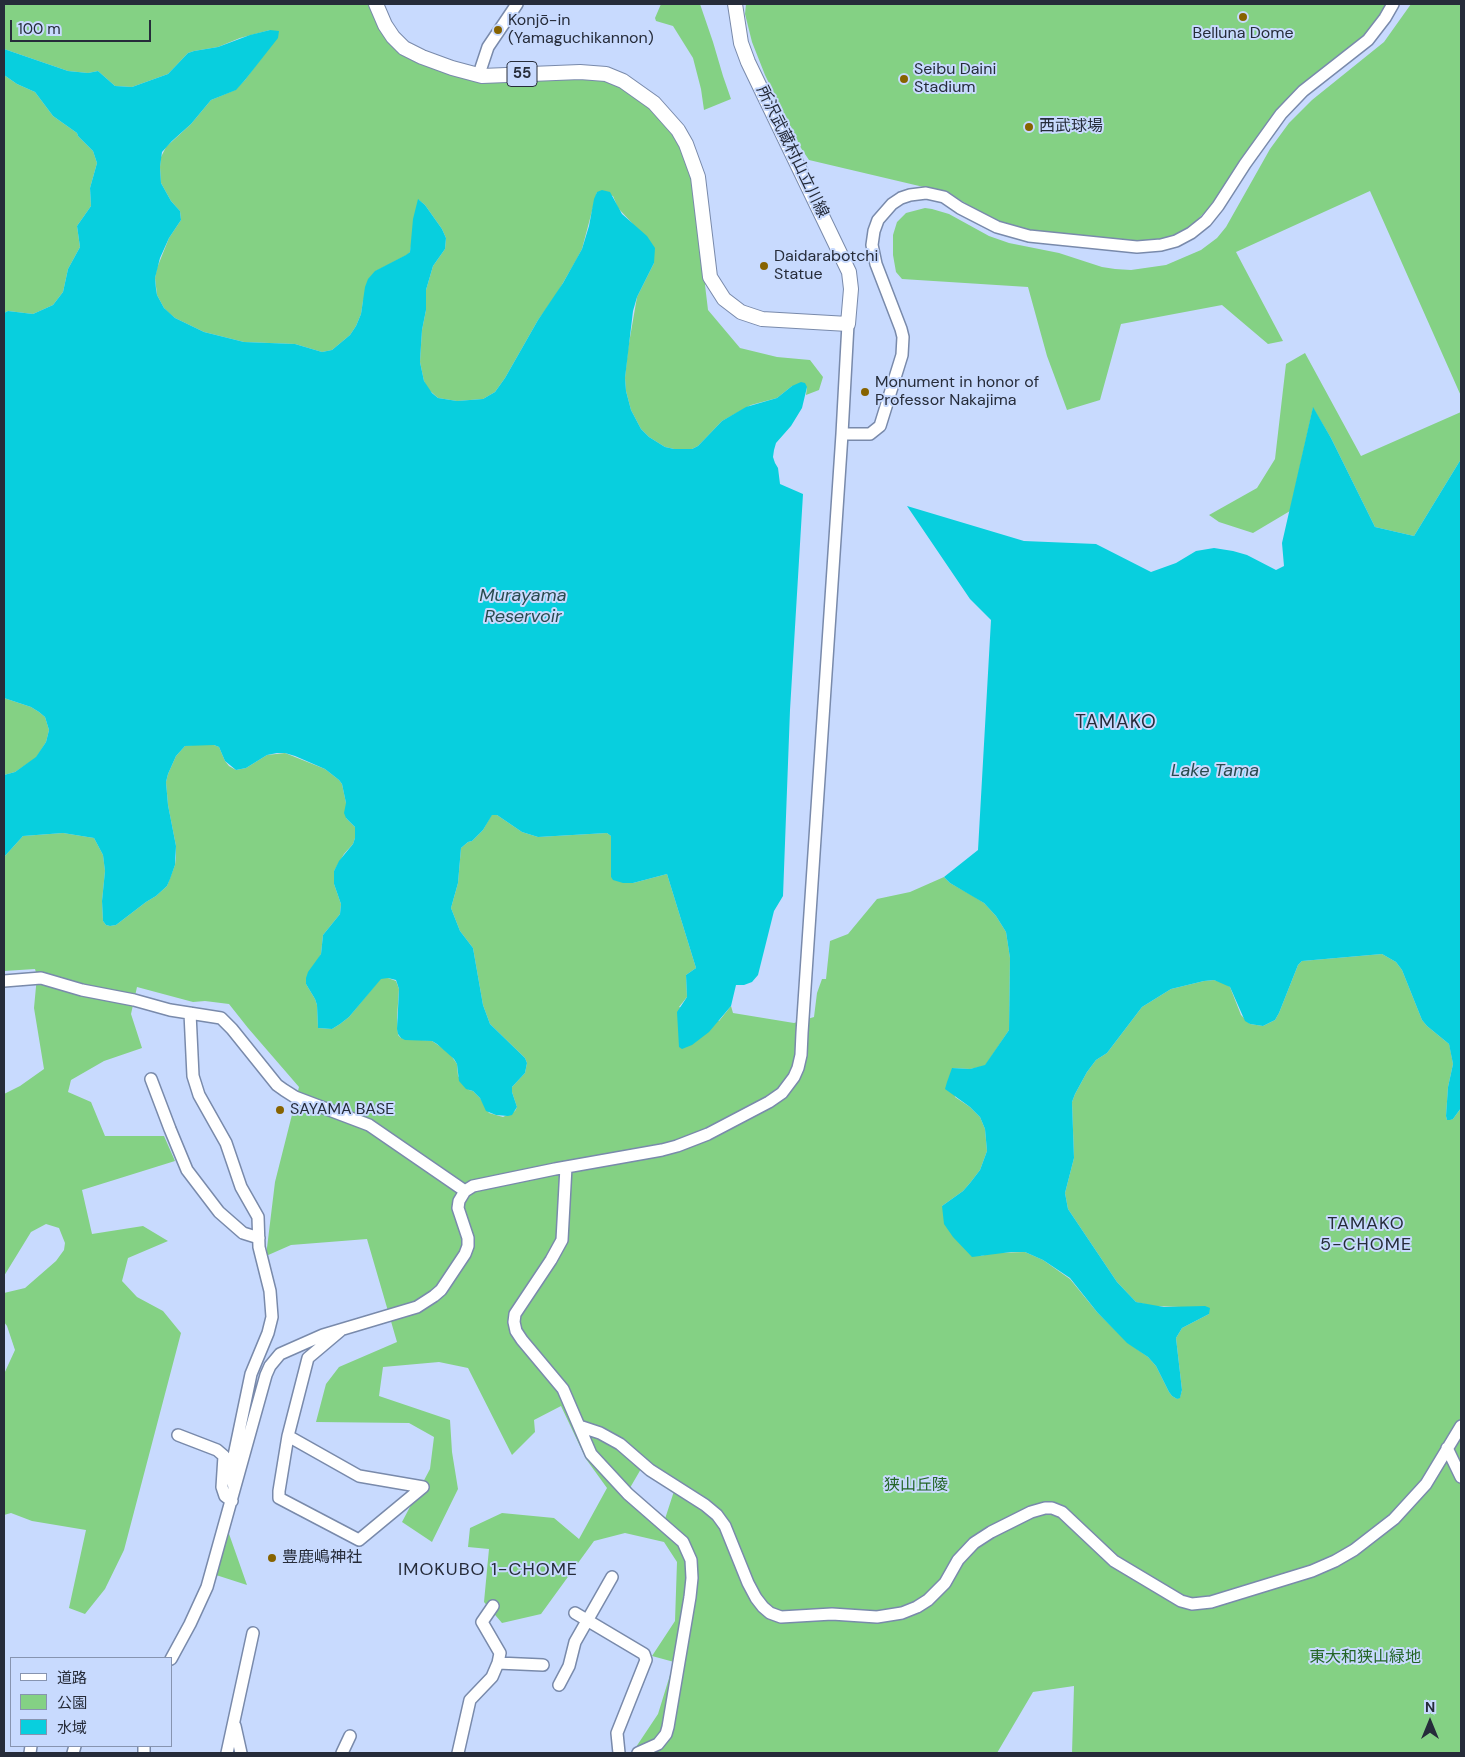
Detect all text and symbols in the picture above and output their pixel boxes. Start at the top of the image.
scale bar [12,10,154,42]
place label: Konjō-in (Yamaguchikannon) [508,11,654,49]
marker: Belluna Dome [1237,11,1249,23]
text: 100 m [18,19,61,39]
marker: Konjō-in (Yamaguchikannon) [492,24,504,36]
place label: Belluna Dome [1192,24,1294,44]
place label: Seibu Daini Stadium [914,60,996,98]
road number: 55 [507,62,537,86]
marker: Seibu Daini Stadium [898,73,910,85]
street label: 所沢武蔵村山立川線 [752,83,832,221]
place label: 西武球場 [1039,117,1103,137]
marker: 西武球場 [1023,121,1035,133]
place label: Daidarabotchi Statue [774,247,878,285]
marker: Daidarabotchi Statue [758,260,770,272]
place label: Monument in honor of Professor Nakajima [875,373,1039,411]
marker: Monument in honor of Professor Nakajima [859,386,871,398]
water label: Murayama Reservoir [479,585,567,628]
district label: TAMAKO [1075,712,1157,734]
water label: Lake Tama [1171,760,1259,782]
place label: SAYAMA BASE [290,1100,394,1120]
marker: SAYAMA BASE [274,1104,286,1116]
district label: TAMAKO 5-CHOME [1319,1213,1413,1256]
park label: 狭山丘陵 [884,1476,948,1496]
place label: 豊鹿嶋神社 [282,1548,362,1568]
marker: 豊鹿嶋神社 [266,1552,278,1564]
district label: IMOKUBO 1-CHOME [396,1559,580,1581]
park label: 東大和狭山緑地 [1309,1648,1421,1668]
legend [10,1657,172,1747]
text: 道路 [57,1668,87,1688]
text: 公園 [57,1693,87,1713]
north arrow [1405,1697,1455,1747]
text: N [1425,1698,1435,1716]
text: 水域 [57,1718,87,1738]

